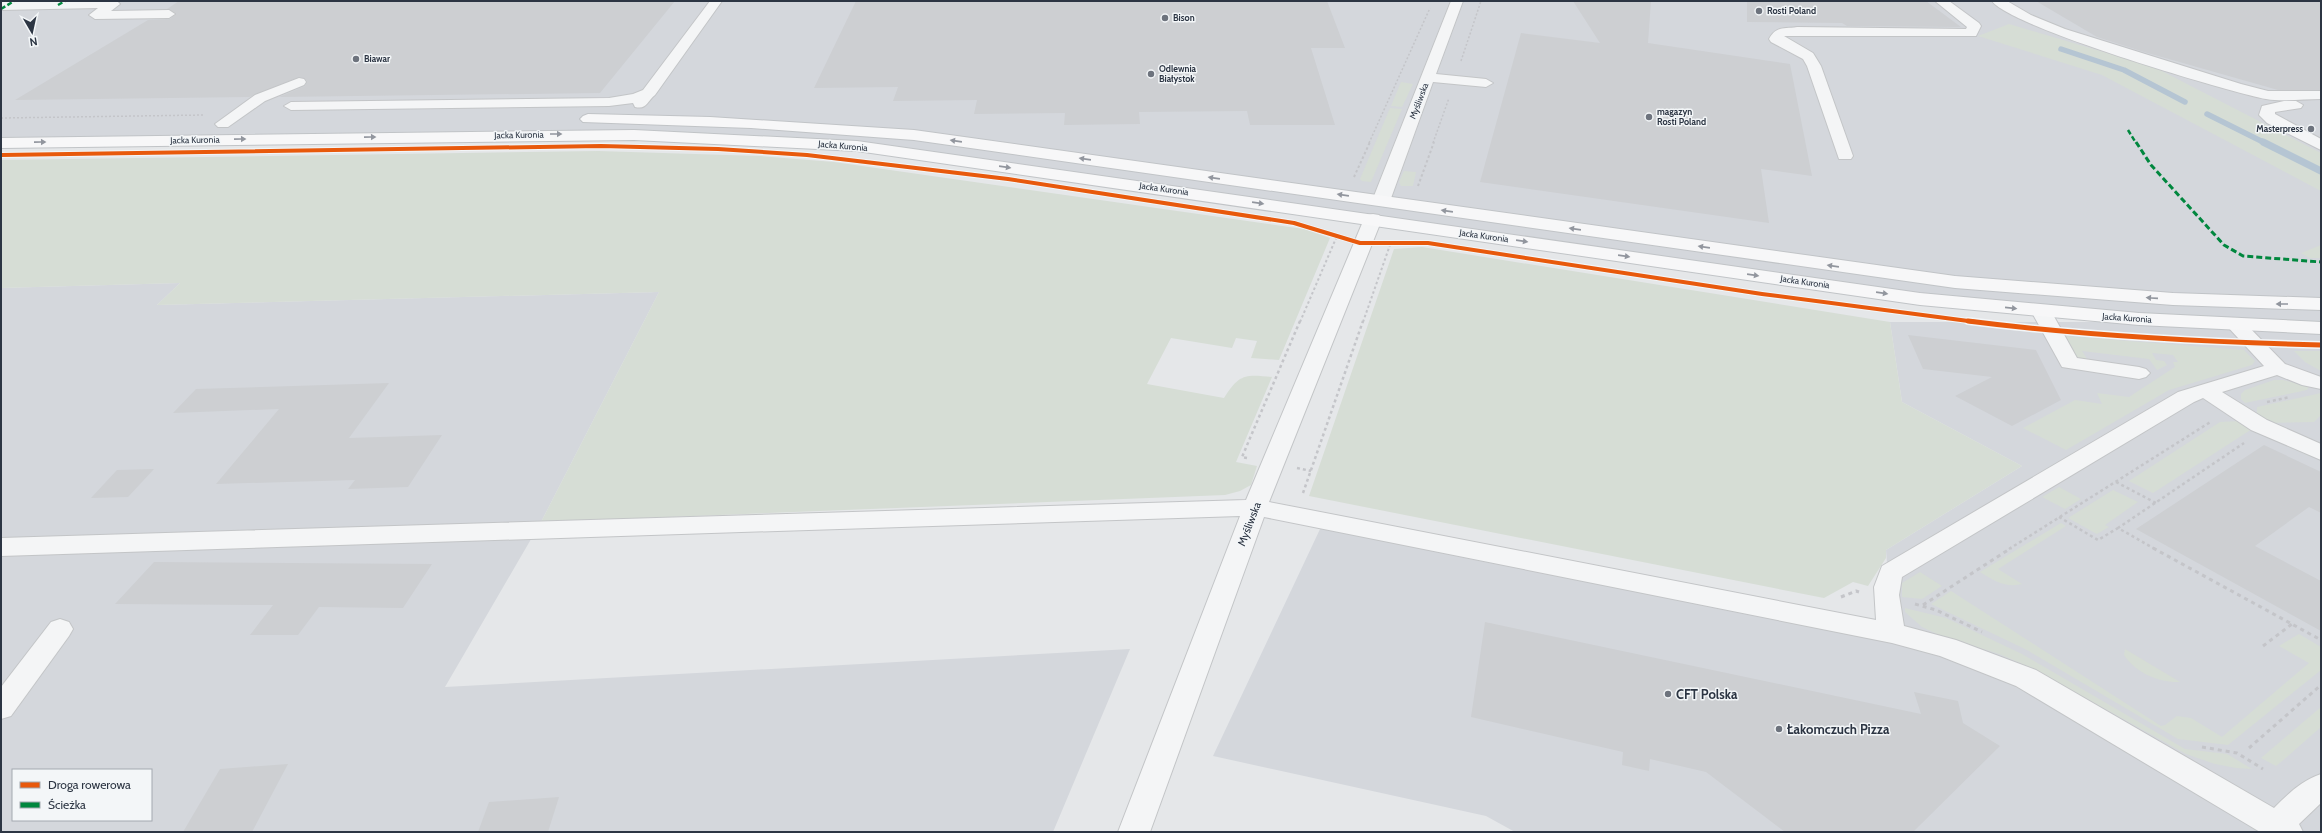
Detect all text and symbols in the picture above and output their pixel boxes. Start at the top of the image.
place label: Rosti Poland [1767,5,1816,16]
marker: Rosti Poland [1754,6,1764,16]
north arrow [12,12,52,52]
place label: Bison [1173,12,1195,23]
marker: Bison [1160,13,1170,23]
text: N [29,34,39,49]
place label: Biawar [364,53,390,64]
marker: Biawar [351,54,361,64]
place label: Odlewnia Białystok [1159,63,1197,84]
marker: Odlewnia Białystok [1146,69,1156,79]
street label: Myśliwska [1407,80,1431,121]
place label: magazyn Rosti Poland [1657,106,1706,127]
marker: magazyn Rosti Poland [1644,112,1654,122]
place label: Masterpress [2256,123,2303,134]
marker: Masterpress [2306,124,2316,134]
street label: Jacka Kuronia [493,129,544,140]
one-way arrow [550,131,563,137]
street label: Jacka Kuronia [169,134,220,145]
one-way arrow [364,134,377,140]
one-way arrow [234,136,247,142]
street label: Jacka Kuronia [817,138,869,153]
one-way arrow [950,138,962,144]
one-way arrow [34,139,47,145]
one-way arrow [1079,156,1091,163]
one-way arrow [999,164,1011,170]
one-way arrow [1208,174,1220,181]
street label: Jacka Kuronia [1138,179,1190,197]
one-way arrow [1337,192,1349,198]
one-way arrow [1252,200,1264,206]
one-way arrow [1441,208,1453,214]
street label: Jacka Kuronia [1458,226,1510,244]
one-way arrow [1569,226,1581,232]
one-way arrow [1516,238,1528,244]
one-way arrow [1698,244,1710,250]
one-way arrow [1618,253,1630,259]
one-way arrow [1827,263,1839,269]
one-way arrow [1747,272,1759,278]
street label: Jacka Kuronia [1779,272,1831,290]
one-way arrow [1876,290,1888,296]
one-way arrow [2146,294,2158,301]
one-way arrow [2275,301,2288,307]
one-way arrow [2005,305,2017,312]
street label: Jacka Kuronia [2101,310,2153,325]
street label: Myśliwska [1234,499,1264,548]
place label: CFT Polska [1676,686,1738,702]
marker: CFT Polska [1663,689,1673,699]
place label: Łakomczuch Pizza [1787,721,1890,737]
marker: Łakomczuch Pizza [1774,724,1784,734]
legend [12,769,152,821]
text: Droga rowerowa [48,777,131,792]
text: Ścieżka [48,797,86,812]

